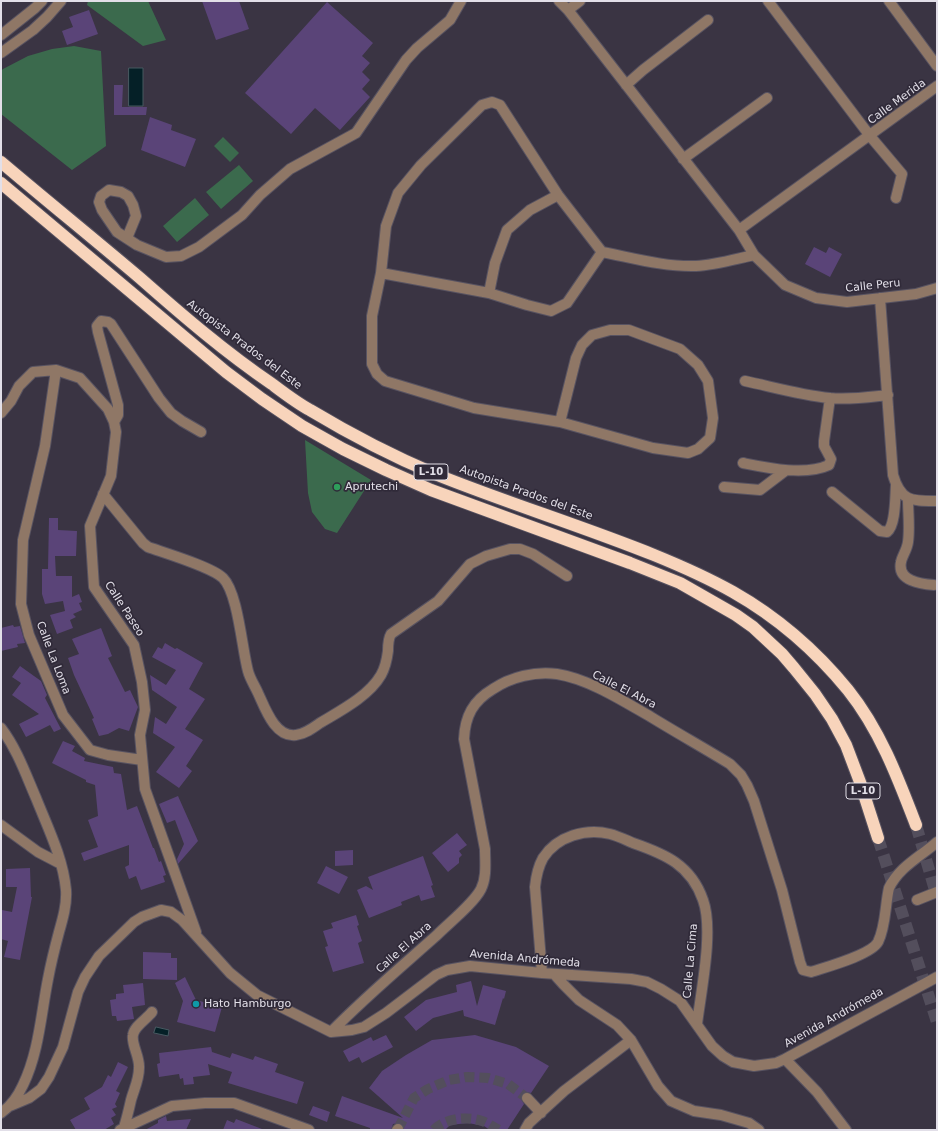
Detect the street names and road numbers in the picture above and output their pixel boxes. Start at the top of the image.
street label: Calle Merida [865,77,929,127]
street label: Calle Peru [845,277,901,295]
street label: Autopista Prados del Este [184,297,304,393]
street label: Autopista Prados del Este [458,463,594,523]
road number: L-10 [414,464,448,480]
street label: Calle Paseo [101,579,147,639]
street label: Calle La Loma [33,620,73,696]
street label: Calle El Abra [590,668,658,712]
road number: L-10 [846,783,880,799]
street label: Calle El Abra [374,920,434,976]
street label: Calle La Cima [681,923,701,999]
street label: Avenida Andrómeda [469,948,581,970]
street label: Avenida Andrómeda [782,985,886,1051]

